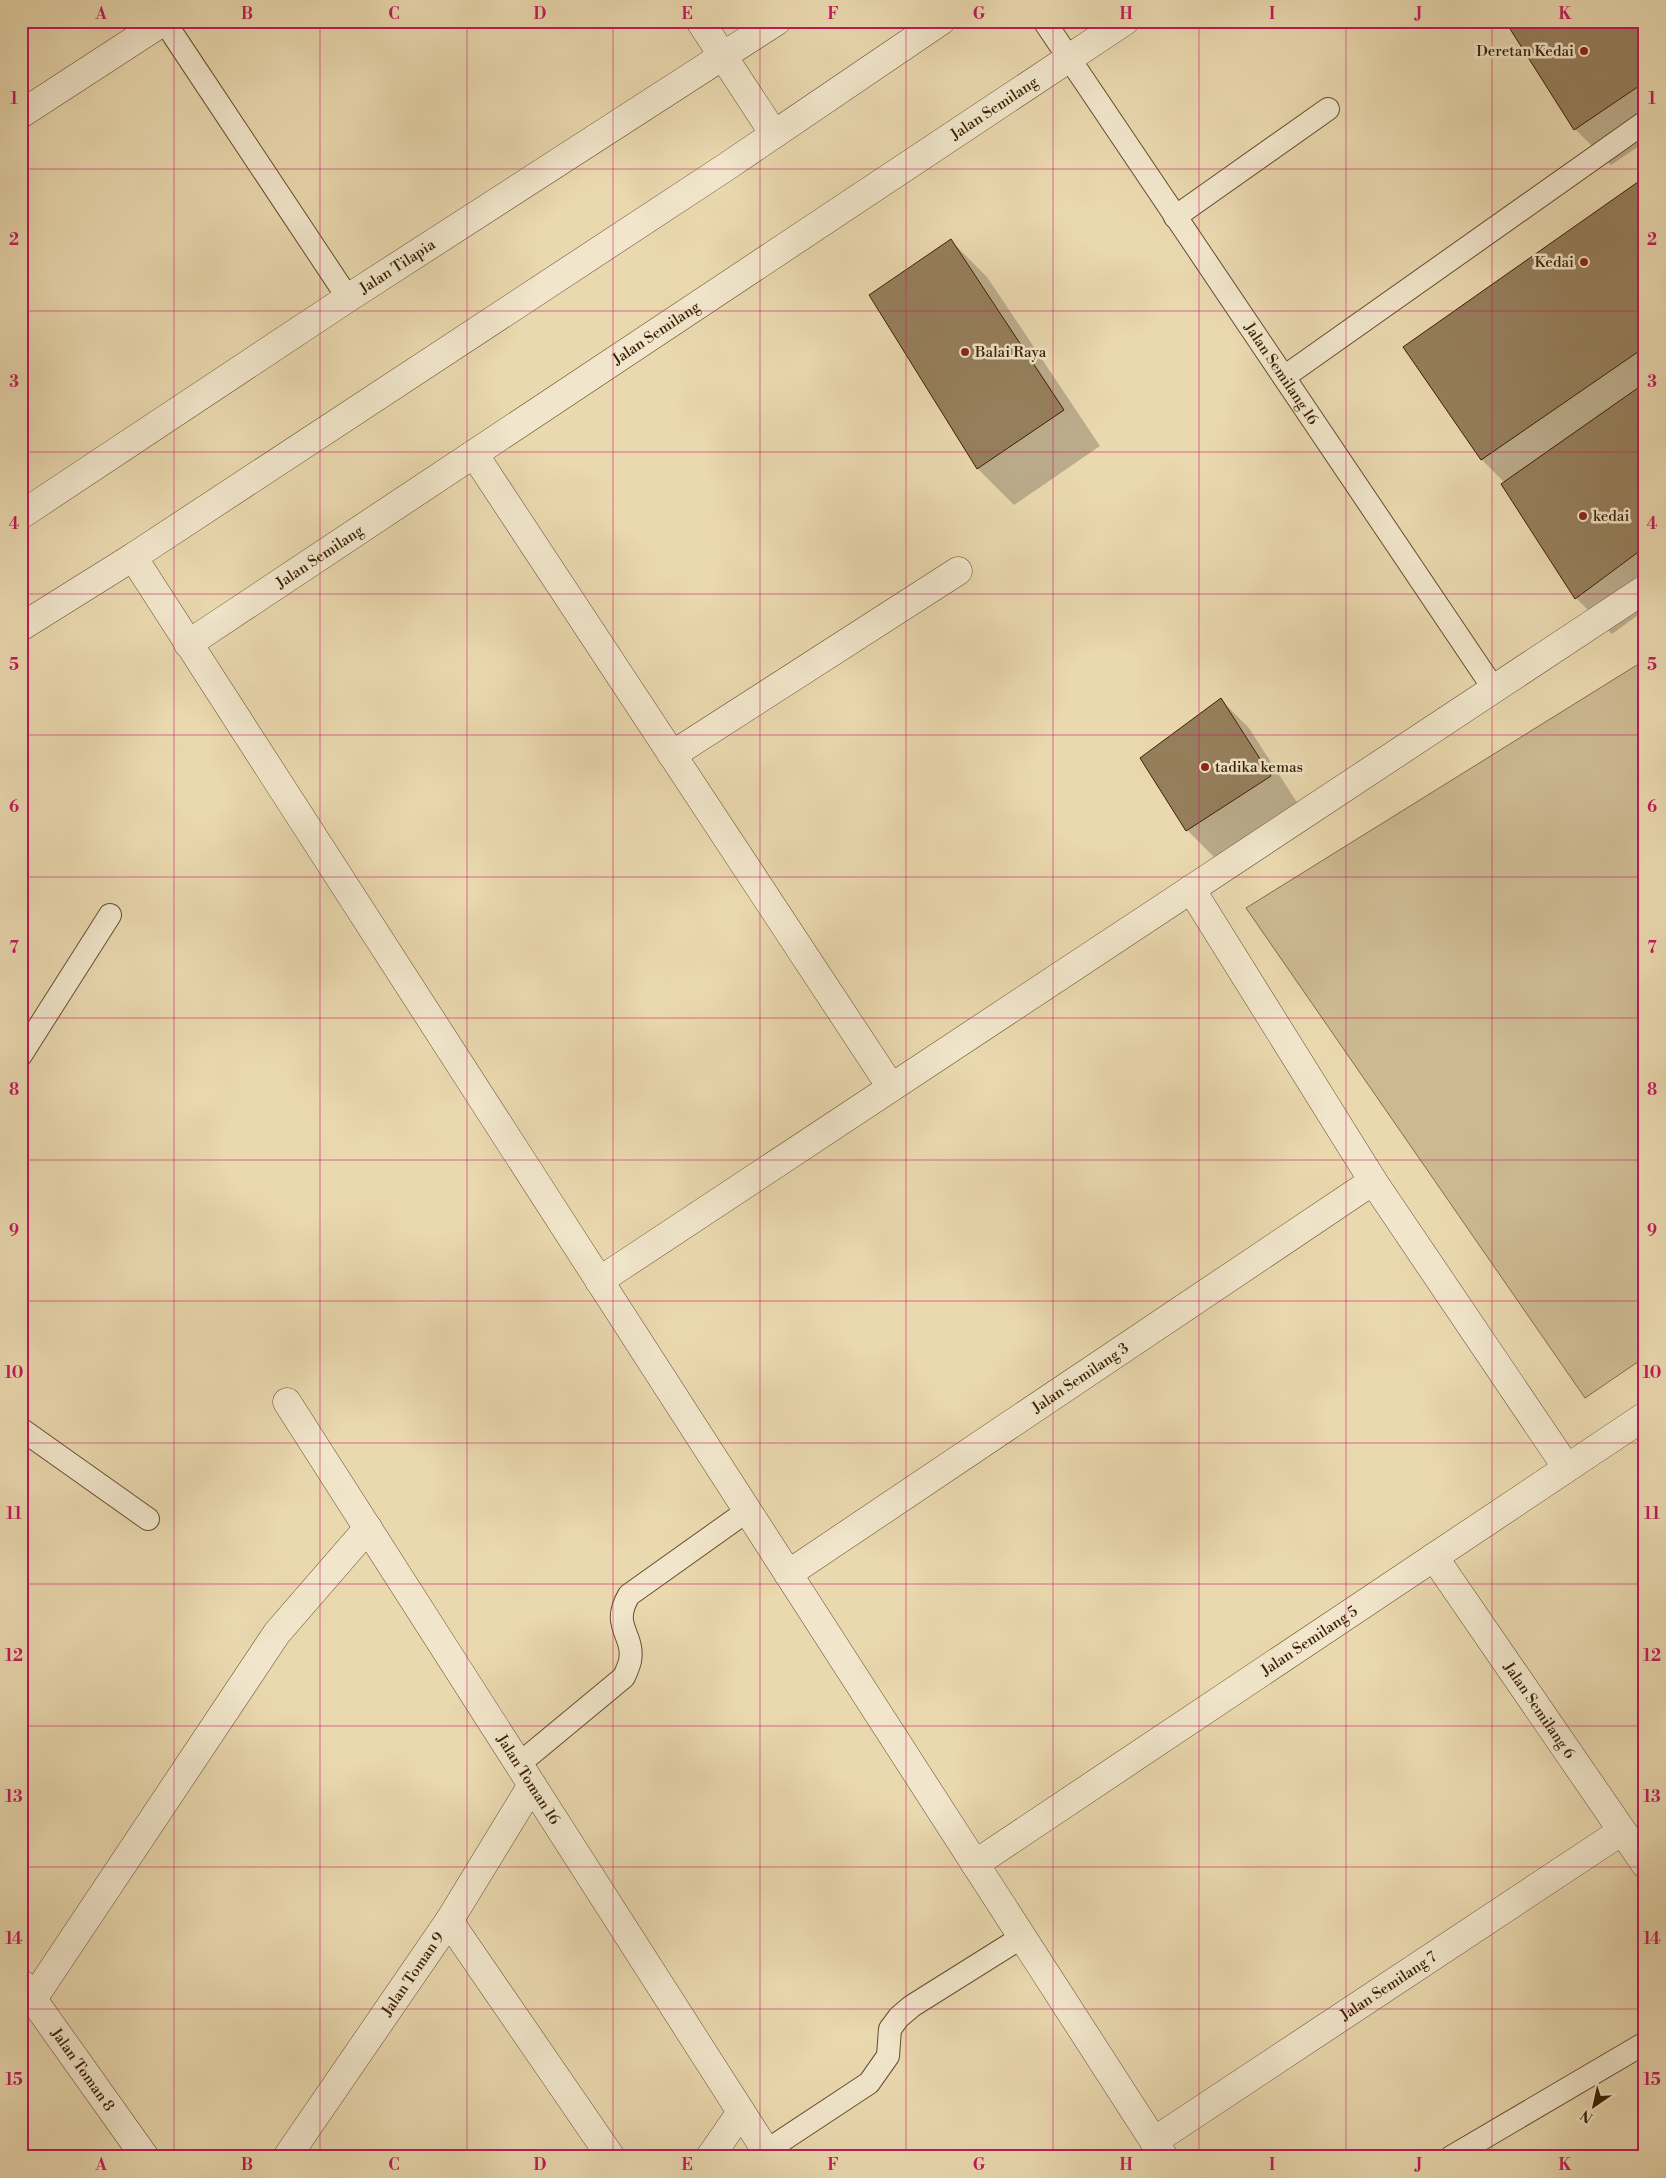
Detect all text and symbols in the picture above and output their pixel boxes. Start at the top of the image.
text: A [94,4,107,24]
text: B [241,4,253,24]
text: C [388,4,400,24]
text: D [534,4,547,24]
text: E [681,4,693,24]
text: F [827,4,839,24]
text: G [973,4,986,24]
text: H [1119,4,1133,24]
text: I [1269,4,1275,24]
text: J [1414,4,1422,24]
text: K [1559,4,1573,24]
place label: Deretan Kedai [1476,42,1574,61]
marker: Deretan Kedai [1578,45,1590,57]
street label: Jalan Semilang [946,72,1042,145]
text: 1 [10,89,18,109]
text: 1 [1648,89,1656,109]
text: 2 [9,230,19,250]
text: 2 [1647,230,1657,250]
street label: Jalan Tilapia [355,235,439,299]
place label: Kedai [1534,253,1574,272]
marker: Kedai [1578,256,1590,268]
street label: Jalan Semilang [608,297,704,370]
street label: Jalan Semilang 16 [1239,318,1322,429]
place label: Balai Raya [974,343,1047,362]
marker: Balai Raya [959,346,971,358]
text: 3 [9,372,19,392]
text: 3 [1647,372,1657,392]
place label: kedai [1593,507,1629,526]
marker: kedai [1577,510,1589,522]
text: 4 [9,514,20,534]
text: 4 [1647,514,1658,534]
street label: Jalan Semilang [272,521,367,593]
text: 5 [9,655,19,675]
text: 5 [1647,655,1657,675]
place label: tadika kemas [1215,758,1303,777]
marker: tadika kemas [1199,761,1211,773]
text: 6 [9,797,19,817]
text: 6 [1647,797,1657,817]
text: 7 [9,938,19,958]
text: 7 [1647,938,1657,958]
text: 8 [9,1080,19,1100]
text: 8 [1647,1080,1657,1100]
text: 9 [9,1221,19,1241]
text: 9 [1647,1221,1657,1241]
street label: Jalan Semilang 3 [1028,1339,1132,1418]
text: 10 [5,1363,23,1383]
text: 10 [1643,1363,1661,1383]
text: 11 [6,1504,22,1524]
text: 11 [1644,1504,1660,1524]
street label: Jalan Semilang 5 [1257,1602,1361,1681]
text: 12 [5,1646,23,1666]
text: 12 [1643,1646,1661,1666]
street label: Jalan Semilang 6 [1498,1658,1579,1763]
street label: Jalan Toman 16 [492,1730,564,1828]
text: 13 [5,1787,23,1807]
text: 13 [1643,1787,1661,1807]
text: 14 [5,1929,23,1949]
street label: Jalan Toman 9 [377,1929,448,2021]
text: 14 [1643,1929,1661,1949]
street label: Jalan Semilang 7 [1336,1947,1441,2026]
street label: Jalan Toman 8 [46,2024,118,2115]
text: 15 [5,2070,23,2090]
text: 15 [1643,2070,1661,2090]
north arrow [1568,2080,1618,2130]
text: N [1578,2105,1597,2127]
text: A [94,2155,107,2175]
text: B [241,2155,253,2175]
text: C [388,2155,400,2175]
text: D [534,2155,547,2175]
text: E [681,2155,693,2175]
text: F [827,2155,839,2175]
text: G [973,2155,986,2175]
text: H [1119,2155,1133,2175]
text: I [1269,2155,1275,2175]
text: J [1414,2155,1422,2175]
text: K [1559,2155,1573,2175]

